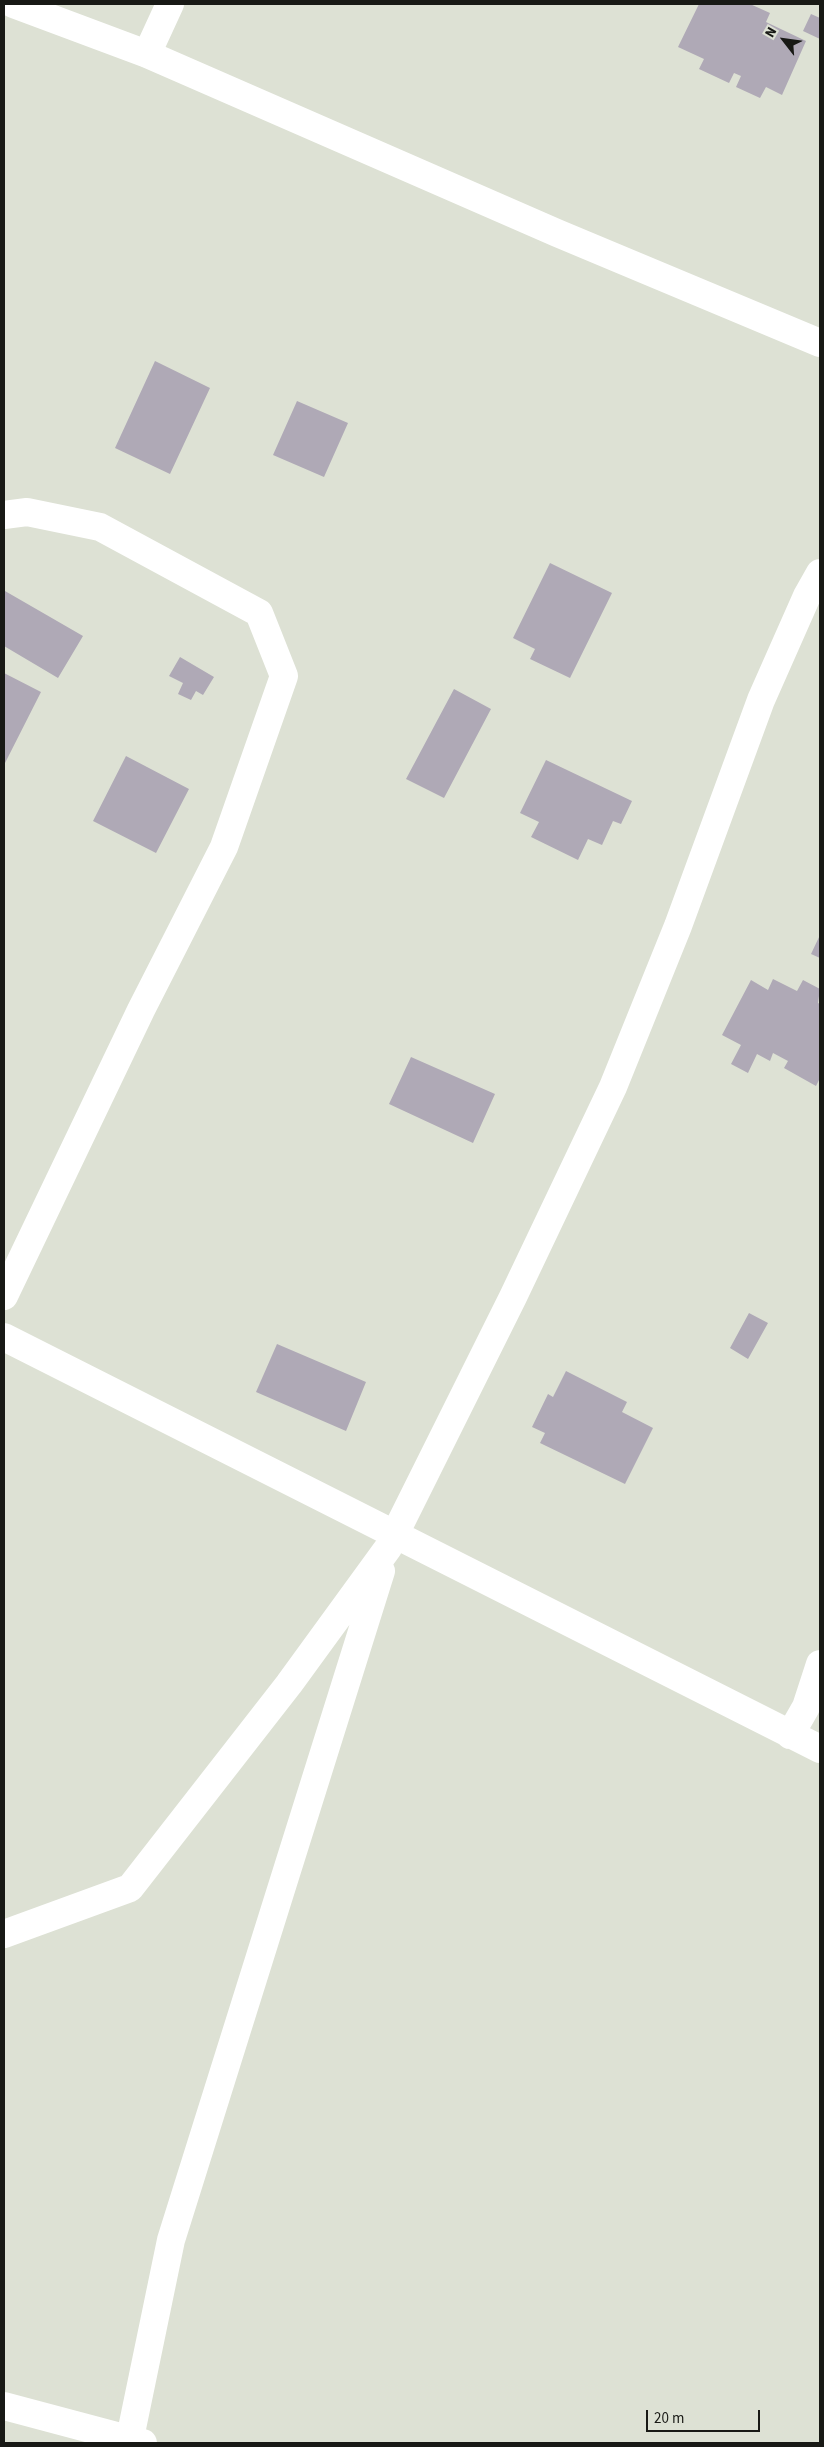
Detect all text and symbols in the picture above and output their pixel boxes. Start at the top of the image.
north arrow [759,15,809,65]
text: N [760,23,782,42]
scale bar [649,2400,763,2432]
text: 20 m [654,2408,684,2429]

